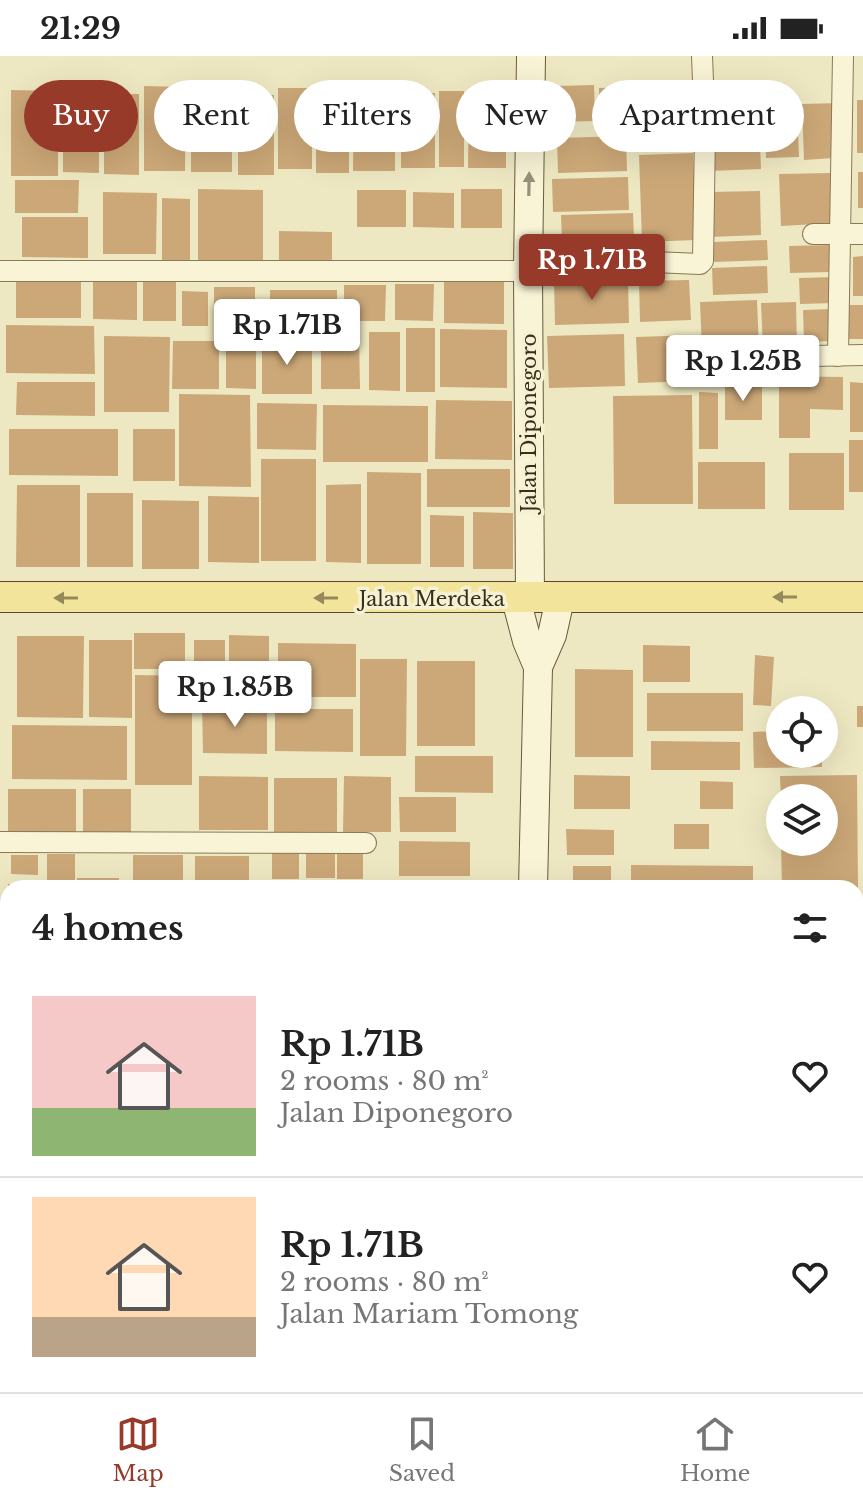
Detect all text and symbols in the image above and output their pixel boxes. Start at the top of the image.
text: 21:29 [40,10,121,47]
chip: Buy [24,80,138,152]
chip: Rent [154,80,278,152]
chip: Filters [294,80,440,152]
chip: New [456,80,576,152]
chip: Apartment [592,80,804,152]
one-way arrow [523,171,535,196]
pin: Rp 1.71B [509,234,675,302]
text: Rp 1.71B [537,244,647,276]
pin: Rp 1.71B [204,299,370,367]
text: Rp 1.71B [232,309,342,341]
street label: Jalan Diponegoro [517,333,541,516]
pin: Rp 1.25B [660,335,826,403]
text: Rp 1.25B [684,345,802,377]
street label: Jalan Merdeka [356,587,506,611]
one-way arrow [772,591,797,603]
one-way arrow [53,592,78,604]
one-way arrow [313,592,338,604]
pin: Rp 1.85B [152,661,318,729]
text: Rp 1.85B [176,671,294,703]
map controls [766,696,838,856]
button: locate [766,696,838,768]
button: layers [766,784,838,856]
icon: filters [788,906,832,950]
text: 4 homes [32,907,184,949]
text: Rp 1.71B [280,1023,424,1065]
icon: home [96,1028,192,1124]
icon: heart [788,1054,832,1098]
text: 2 rooms · 80 m² [280,1065,489,1097]
text: Jalan Diponegoro [280,1097,513,1129]
text: Rp 1.71B [280,1224,424,1266]
icon: home [96,1229,192,1325]
icon: heart [788,1255,832,1299]
text: 2 rooms · 80 m² [280,1266,489,1298]
text: Jalan Mariam Tomong [280,1298,578,1330]
tab: Map [113,1412,164,1487]
tab: Saved [389,1412,455,1487]
tab: Home [680,1412,750,1487]

